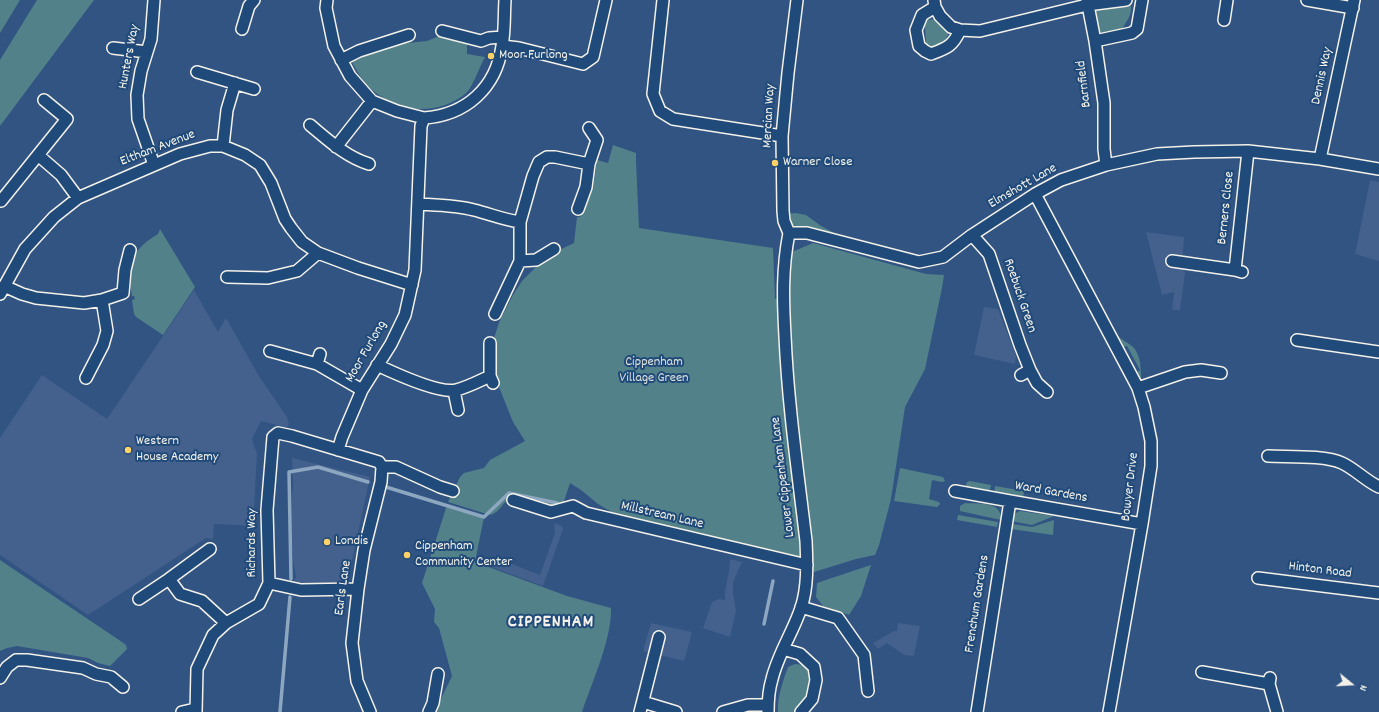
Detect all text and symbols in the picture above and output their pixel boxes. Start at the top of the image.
street label: Hunters Way [115,23,145,91]
street label: Dennis Way [1309,46,1337,106]
place label: Moor Furlong [499,48,568,64]
marker: Moor Furlong [486,51,496,61]
street label: Barnfield [1074,59,1096,109]
street label: Mercian Way [760,83,780,149]
street label: Eltham Avenue [118,127,198,171]
place label: Warner Close [783,155,852,171]
marker: Warner Close [770,158,780,168]
street label: Elmshott Lane [986,161,1060,213]
street label: Berners Close [1215,171,1239,245]
street label: Roebuck Green [999,257,1039,335]
street label: Moor Furlong [343,318,391,386]
park label: Cippenham Village Green [619,355,689,388]
street label: Lower Cippenham Lane [768,416,800,538]
place label: Western House Academy [136,434,219,466]
marker: Western House Academy [123,445,133,455]
street label: Bowyer Drive [1118,452,1144,522]
street label: Ward Gardens [1013,478,1089,508]
street label: Millstream Lane [619,498,705,534]
street label: Richards Way [245,508,261,578]
place label: Londis [335,534,368,550]
marker: Londis [322,537,332,547]
place label: Cippenham Community Center [415,539,513,572]
marker: Cippenham Community Center [402,550,412,560]
street label: Frenchum Gardens [962,554,994,654]
street label: Earls Lane [332,559,356,617]
street label: Hinton Road [1287,559,1353,583]
district label: CIPPENHAM [508,613,594,635]
north arrow [1331,664,1371,704]
text: N [1354,683,1371,693]

